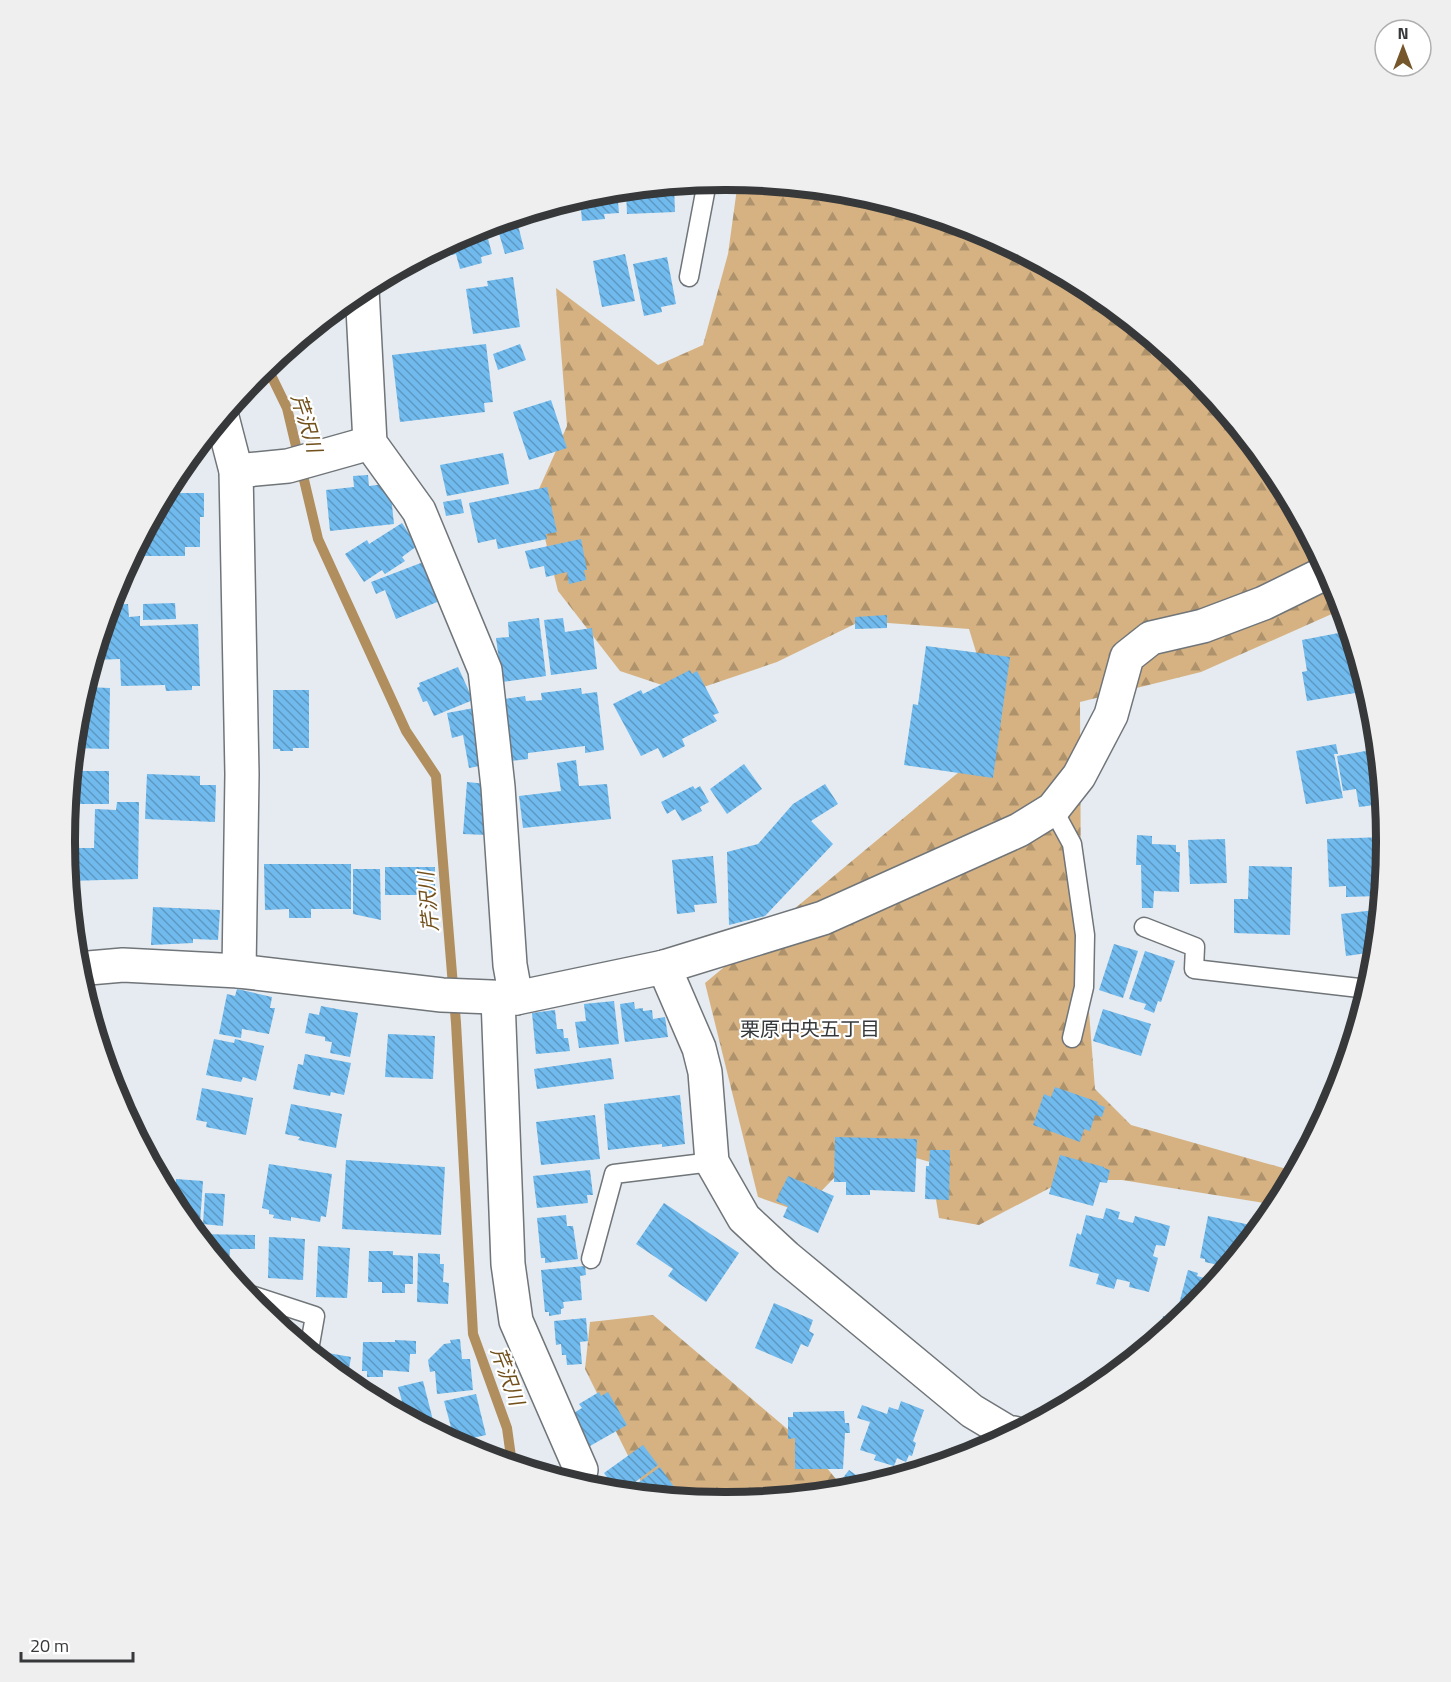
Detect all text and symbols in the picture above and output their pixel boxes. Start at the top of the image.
north arrow [1373,18,1433,78]
text: N [1397,21,1409,45]
water label: 芹沢川 [283,390,331,458]
water label: 芹沢川 [410,869,446,933]
district label: 栗原中央五丁目 [740,1013,880,1044]
water label: 芹沢川 [483,1343,534,1411]
scale bar [21,1625,134,1663]
text: 20 m [30,1632,69,1659]

